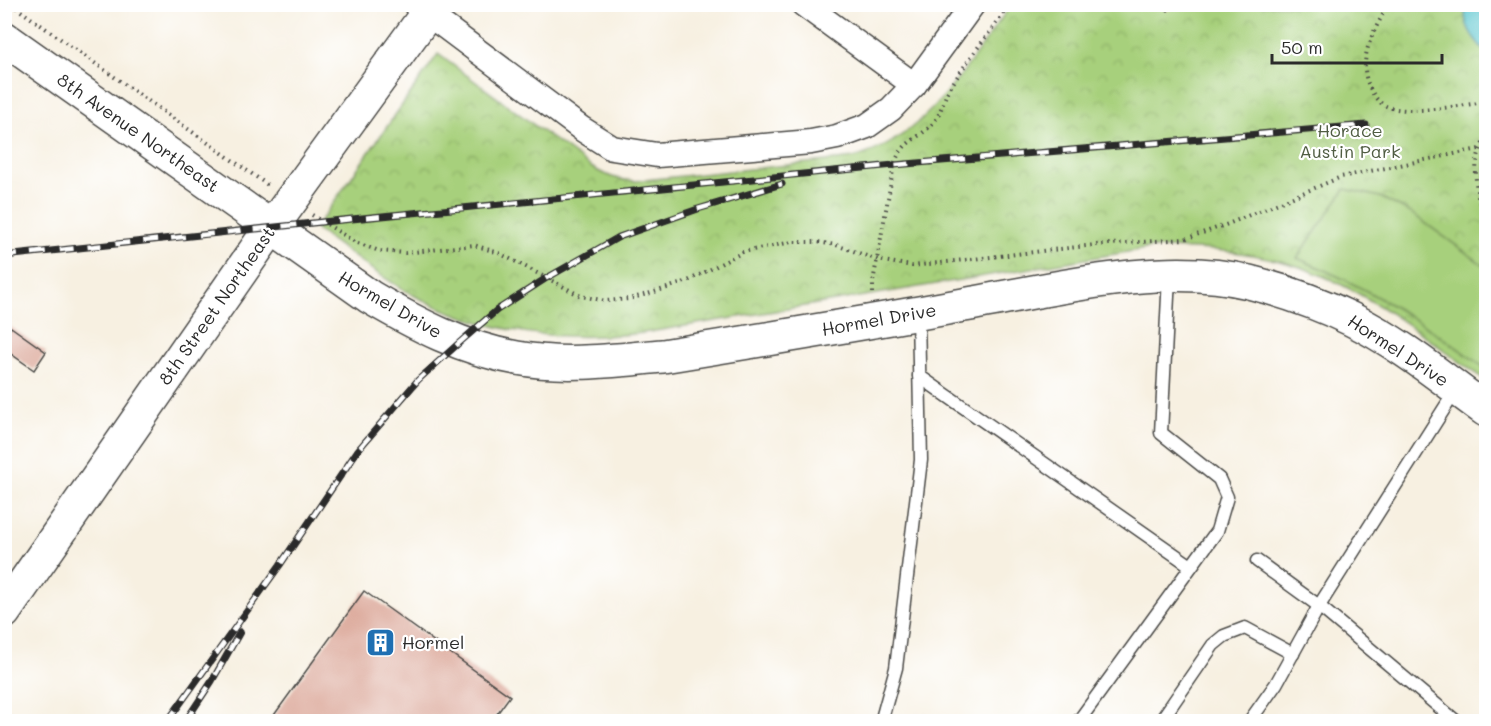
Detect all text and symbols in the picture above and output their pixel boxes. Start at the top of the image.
scale bar [1272,27,1442,65]
text: 50 m [1281,35,1323,59]
street label: 8th Avenue Northeast [53,67,224,197]
park label: Horace Austin Park [1299,118,1401,163]
street label: 8th Street Northeast [152,222,280,389]
street label: Hormel Drive [334,265,447,343]
street label: Hormel Drive [820,297,938,341]
street label: Hormel Drive [1343,309,1454,392]
building icon: Hormel [365,627,397,659]
place label: Hormel [402,630,465,654]

